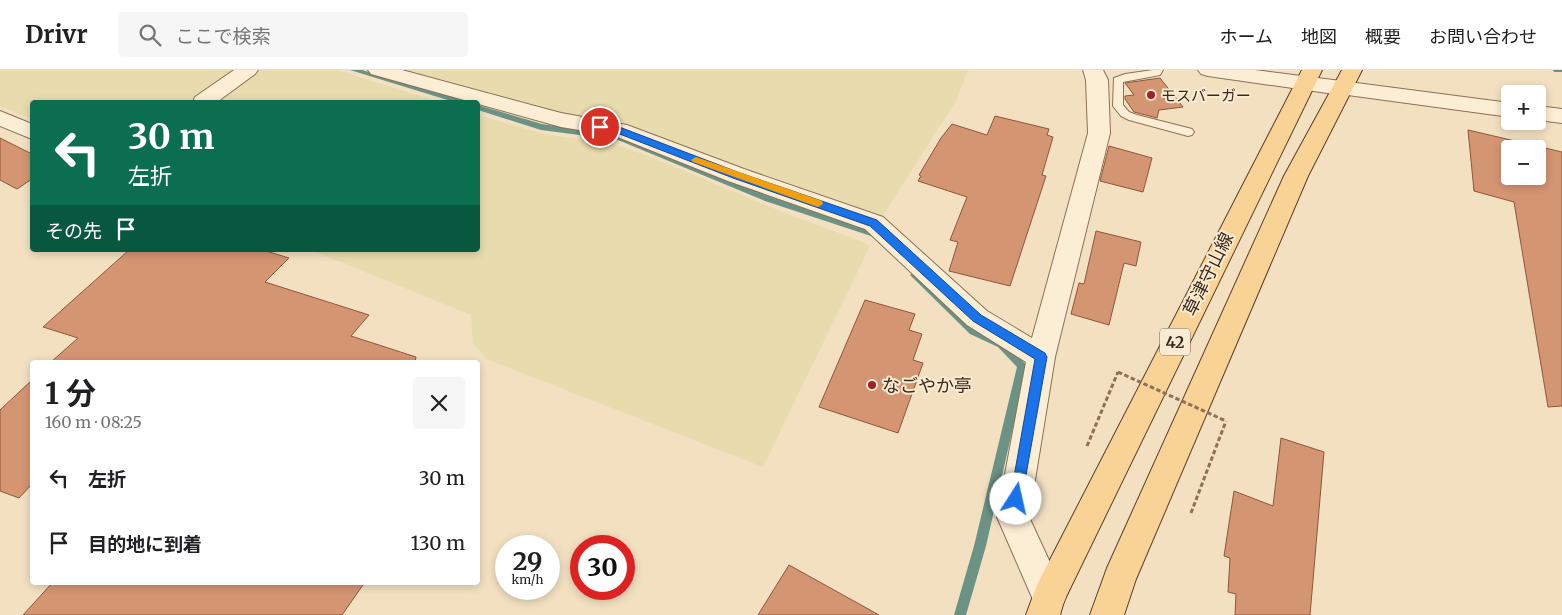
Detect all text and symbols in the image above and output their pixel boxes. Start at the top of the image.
search box [118,12,468,57]
text: Drivr [25,19,88,50]
icon: search [136,21,164,49]
text: ここで検索 [176,24,271,48]
text: ホーム [1220,25,1273,48]
text: 地図 [1301,25,1337,48]
text: 概要 [1365,25,1401,48]
text: お問い合わせ [1429,25,1537,48]
map controls [1501,85,1546,185]
button: + [1501,85,1546,130]
place label: モスバーガー [1161,86,1251,105]
marker: モスバーガー [1145,89,1157,101]
pin [579,106,621,148]
icon: arrive [586,113,614,141]
text: 30 m [128,115,214,159]
icon: left [45,120,110,185]
button: − [1501,140,1546,185]
text: 左折 [128,162,172,190]
icon: arrive [112,215,140,243]
text: その先 [45,219,102,243]
street label: 草津守山線 [1178,229,1238,319]
road number: 42 [1160,328,1190,356]
text: 1 分 [45,374,96,412]
place label: なごやか亭 [882,374,972,397]
button: close [413,377,465,429]
marker: なごやか亭 [866,379,878,391]
text: 160 m · 08:25 [45,412,142,432]
icon: left [45,464,73,492]
text: 30 m [419,466,465,490]
text: 左折 [88,467,126,491]
position arrow [989,472,1041,524]
icon: arrive [45,529,73,557]
text: 130 m [411,531,465,555]
text: 目的地に到着 [88,532,202,556]
speed limit sign: 30 [570,535,635,600]
text: 29 [513,545,542,577]
text: km/h [512,572,543,587]

